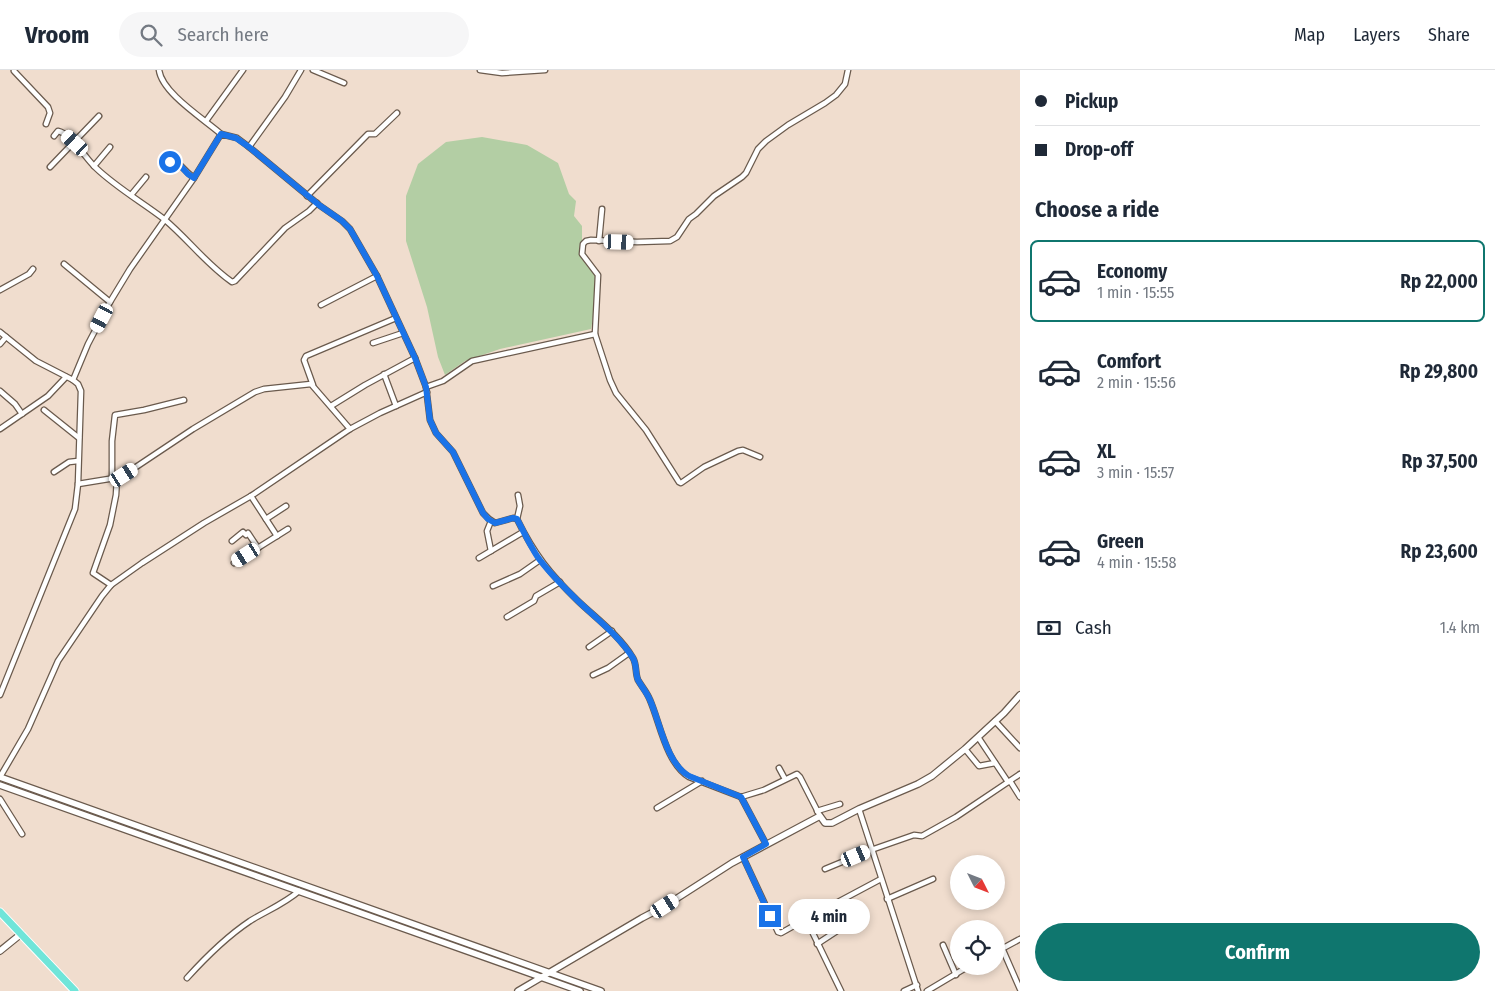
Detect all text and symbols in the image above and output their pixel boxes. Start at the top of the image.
search box [119,12,469,57]
text: Vroom [25,21,89,49]
icon: search [137,21,165,49]
text: Search here [177,23,269,46]
text: Map [1294,24,1325,46]
text: Layers [1353,24,1400,46]
text: Share [1428,24,1470,46]
text: Pickup [1065,90,1118,113]
car [58,127,91,159]
text: Drop-off [1065,138,1133,161]
route start [159,151,181,173]
text: Choose a ride [1035,196,1159,223]
car [603,234,634,250]
icon: car [1037,259,1082,304]
text: Economy [1097,260,1167,283]
text: Rp 22,000 [1400,270,1478,293]
text: 1 min · 15:55 [1097,283,1174,302]
car [88,301,115,335]
icon: car [1037,349,1082,394]
text: Comfort [1097,350,1161,373]
text: Rp 29,800 [1399,360,1478,383]
text: 2 min · 15:56 [1097,373,1176,392]
icon: car [1037,439,1082,484]
text: XL [1097,440,1116,463]
text: Rp 37,500 [1402,450,1478,473]
car [107,461,140,489]
text: 3 min · 15:57 [1097,463,1174,482]
icon: car [1037,529,1082,574]
text: Green [1097,530,1144,553]
text: Rp 23,600 [1400,540,1478,563]
car [229,541,262,569]
text: 4 min · 15:58 [1097,553,1177,572]
icon: cash [1035,614,1063,642]
text: Cash [1075,616,1112,639]
text: 1.4 km [1440,618,1480,637]
car [839,843,872,869]
north arrow [950,855,1005,910]
map controls [950,855,1005,975]
car [648,892,681,920]
callout: 4 min [788,898,870,934]
route end [759,905,781,927]
text: 4 min [811,907,847,926]
button: locate [950,920,1005,975]
button: Confirm [1035,923,1480,981]

